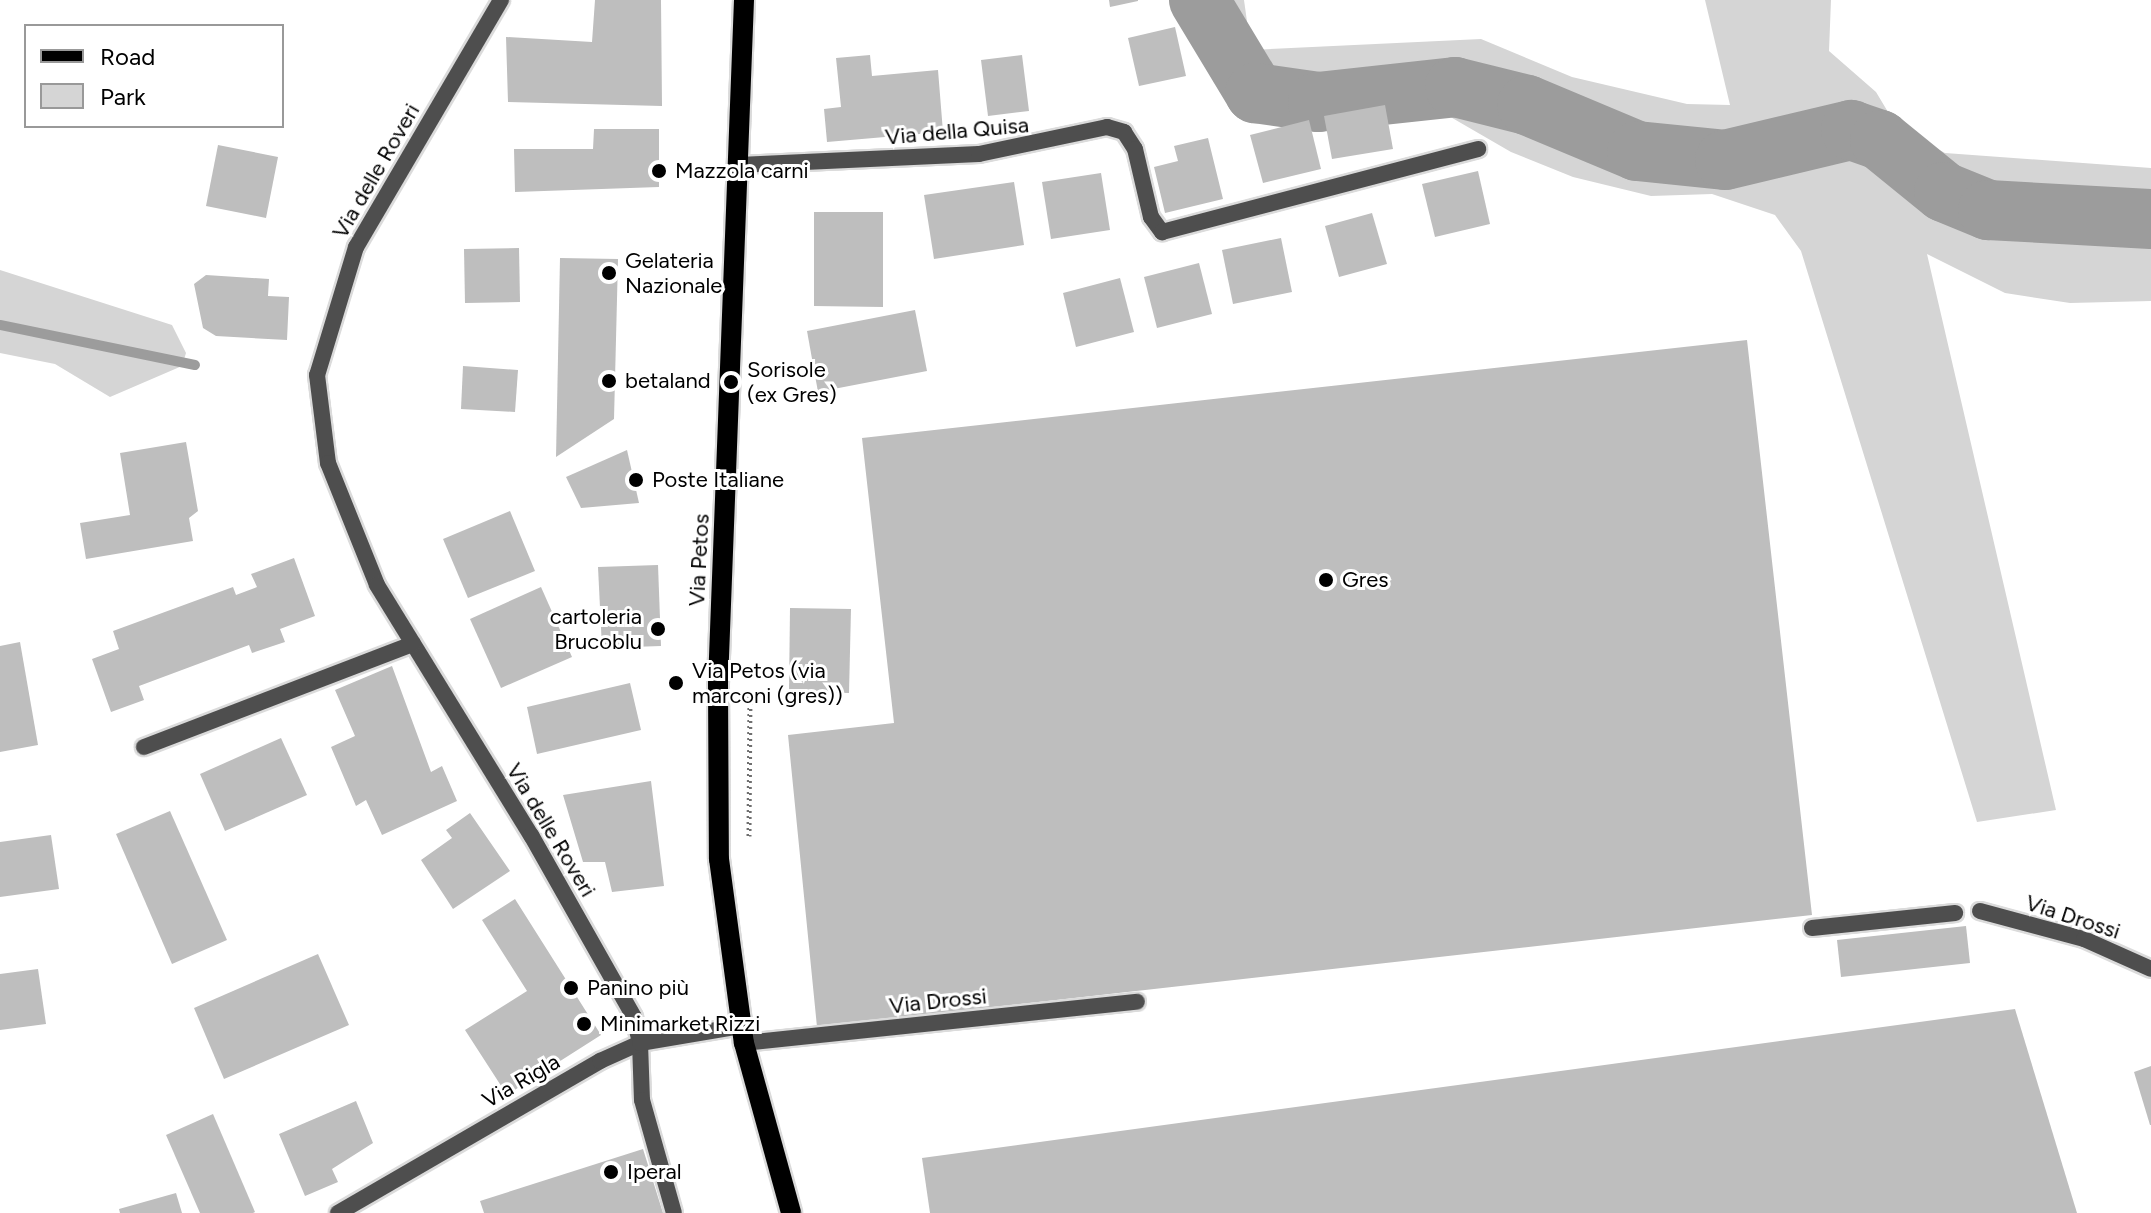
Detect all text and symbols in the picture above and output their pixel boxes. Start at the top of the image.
legend [24,24,284,128]
text: Road [100,42,155,71]
text: Park [100,82,146,111]
street label: Via delle Roveri [327,99,425,243]
street label: Via della Quisa [884,112,1030,150]
place label: Mazzola carni [675,158,809,184]
marker: Mazzola carni [650,162,668,180]
place label: Gelateria Nazionale [625,247,722,298]
marker: Gelateria Nazionale [600,264,618,282]
place label: Sorisole (ex Gres) [747,356,837,408]
place label: betaland [625,368,711,394]
marker: betaland [600,372,618,390]
marker: Sorisole (ex Gres) [722,373,740,391]
place label: Poste Italiane [652,467,784,493]
marker: Poste Italiane [627,471,645,489]
street label: Via Petos [683,513,715,607]
place label: Gres [1342,567,1388,593]
marker: Gres [1317,571,1335,589]
place label: cartoleria Brucoblu [550,603,642,654]
marker: cartoleria Brucoblu [649,620,667,638]
place label: Via Petos (via marconi (gres)) [692,657,843,708]
marker: Via Petos (via marconi (gres)) [667,674,685,692]
street label: Via delle Roveri [501,758,601,902]
street label: Via Drossi [2022,889,2124,945]
place label: Panino più [587,975,689,1001]
marker: Panino più [562,979,580,997]
street label: Via Drossi [888,983,988,1019]
place label: Minimarket Rizzi [600,1011,760,1037]
marker: Minimarket Rizzi [575,1015,593,1033]
street label: Via Rigla [478,1048,564,1114]
place label: Iperal [627,1159,681,1185]
marker: Iperal [602,1163,620,1181]

